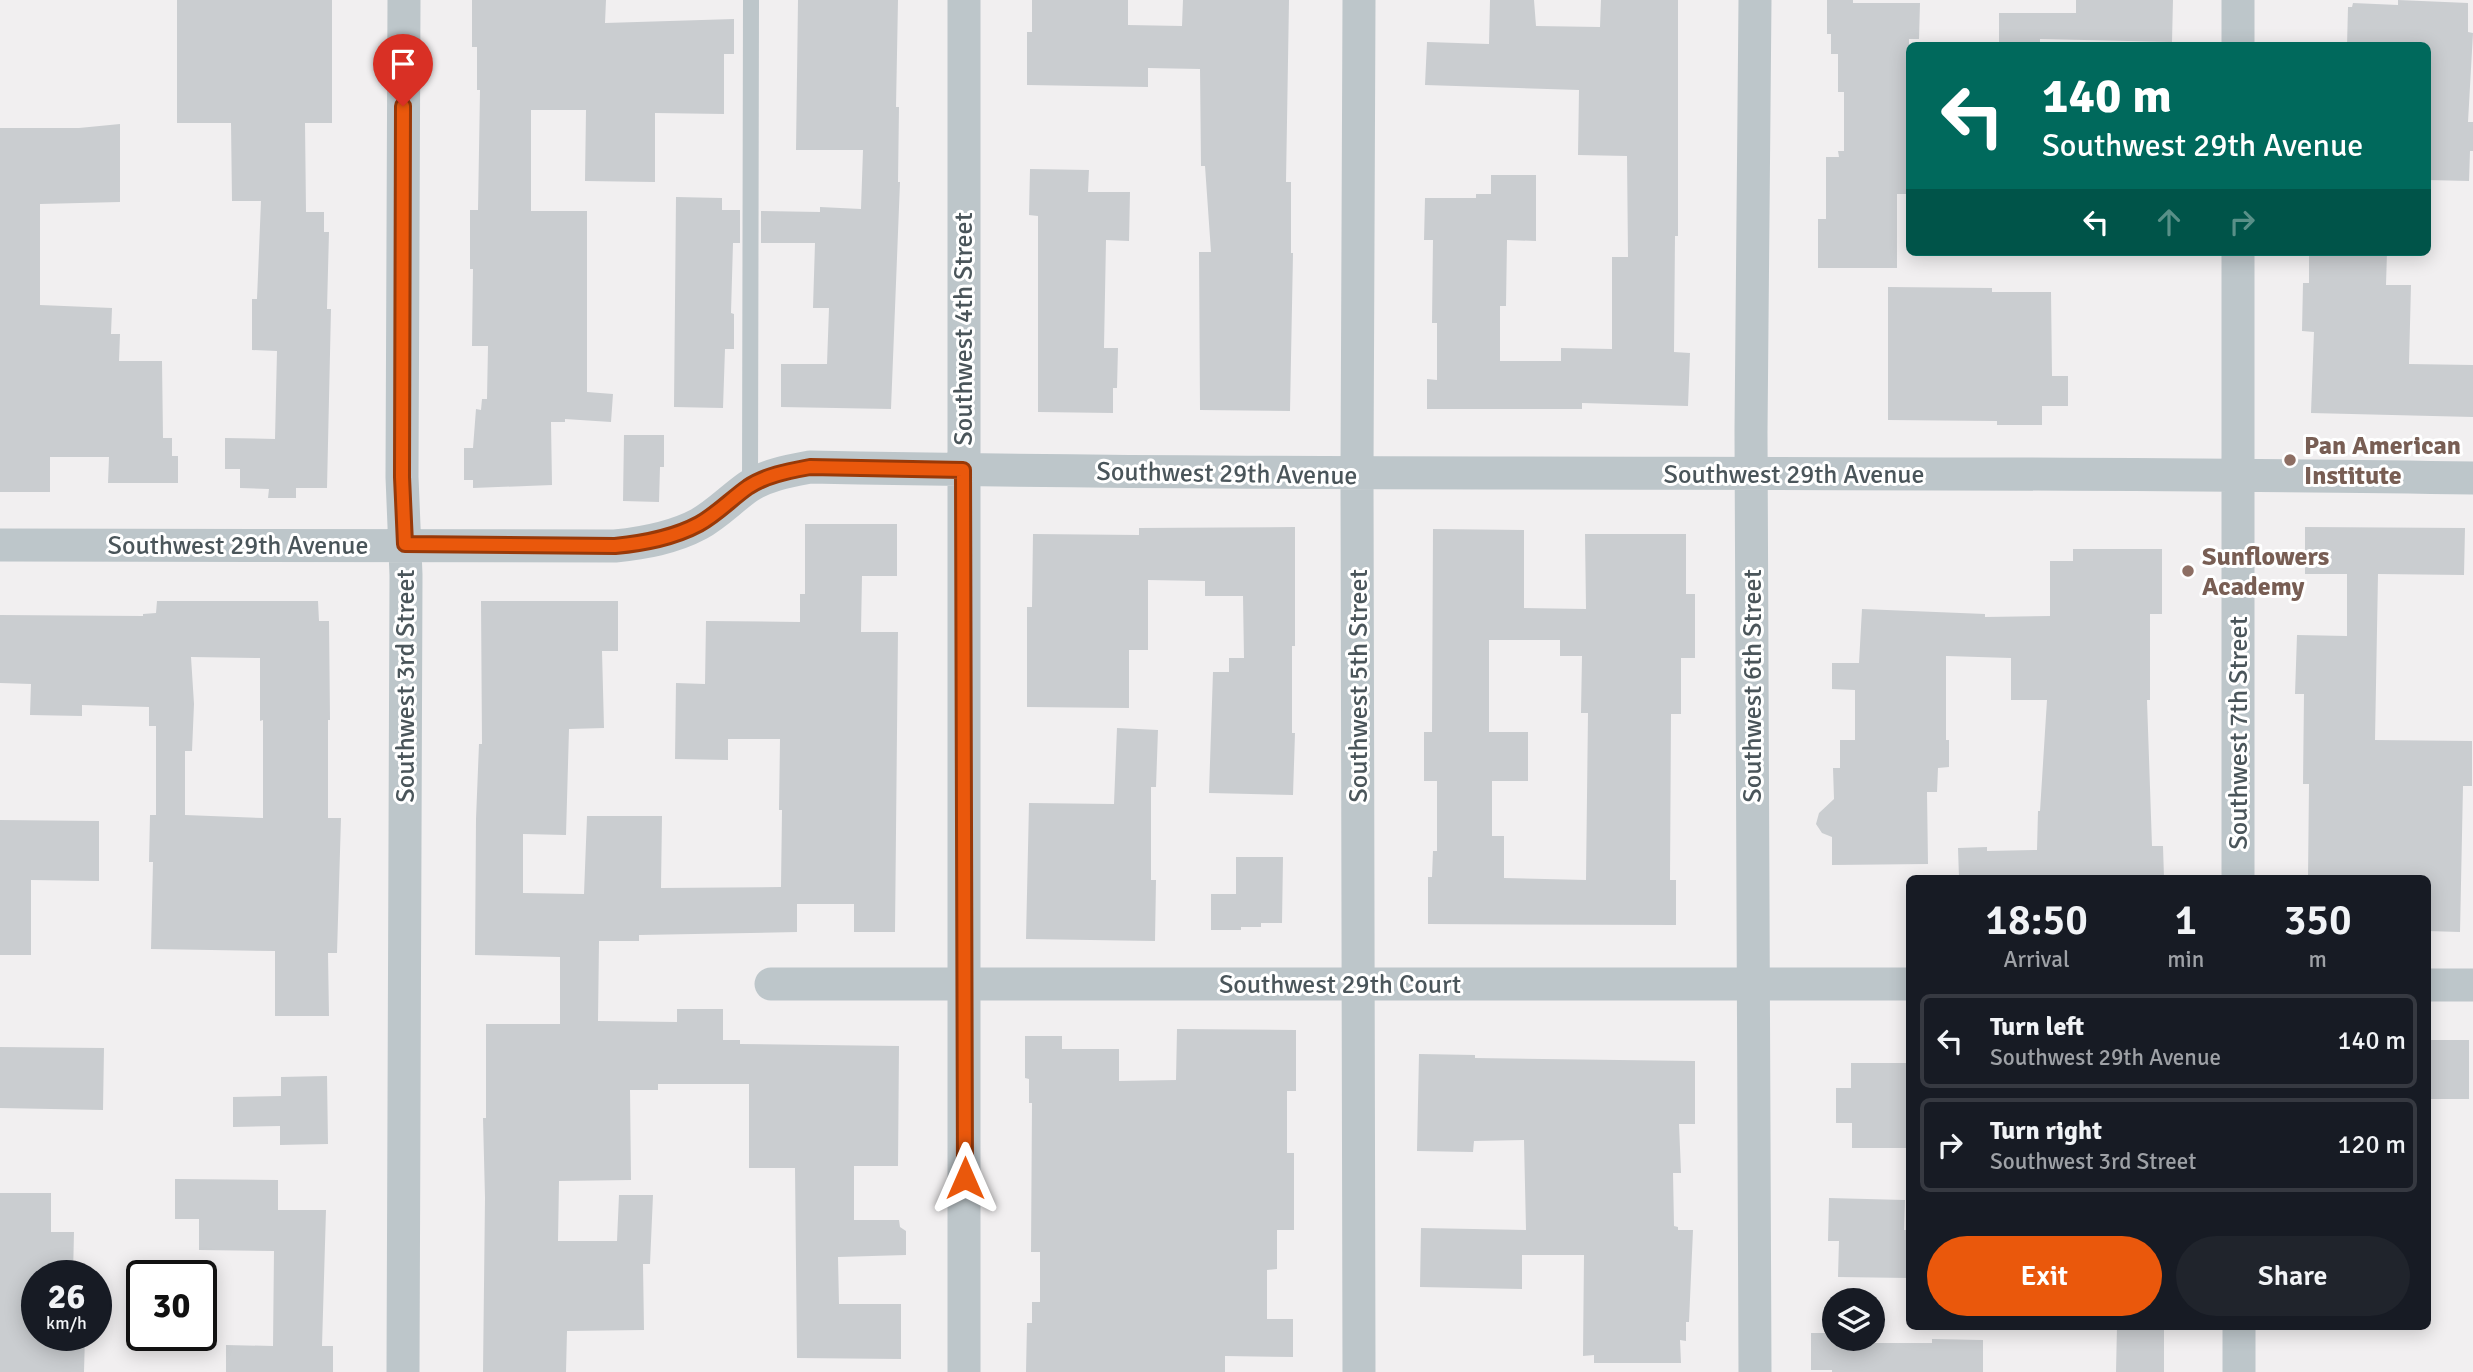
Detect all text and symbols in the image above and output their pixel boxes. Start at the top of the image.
pin [373,34,433,106]
icon: arrive [384,45,422,83]
text: 140 m [2042,66,2172,126]
icon: left [1927,70,2018,161]
text: Southwest 29th Avenue [2042,126,2363,165]
icon: left [2077,203,2115,241]
icon: ahead [2150,203,2188,241]
icon: right [2223,203,2261,241]
street label: Southwest 4th Street [948,212,980,446]
place label: Pan American Institute [2304,430,2461,492]
marker: Pan American Institute [2282,452,2298,468]
street label: Southwest 29th Avenue [1096,456,1358,492]
street label: Southwest 29th Avenue [1663,459,1925,491]
street label: Southwest 29th Avenue [107,530,369,562]
place label: Sunflowers Academy [2202,541,2329,603]
marker: Sunflowers Academy [2180,563,2196,579]
street label: Southwest 3rd Street [390,569,422,803]
street label: Southwest 5th Street [1343,569,1375,803]
street label: Southwest 6th Street [1737,569,1769,803]
street label: Southwest 7th Street [2223,616,2255,850]
text: 18:50 [1985,895,2088,946]
text: 1 [2174,895,2197,946]
text: 350 [2284,895,2352,946]
text: Arrival [2003,945,2070,974]
text: min [2167,945,2204,974]
text: m [2308,945,2327,974]
street label: Southwest 29th Court [1219,969,1461,1001]
text: Turn left [1990,1011,2084,1043]
icon: left [1931,1022,1969,1060]
text: 140 m [2337,1025,2406,1057]
text: Southwest 29th Avenue [1990,1043,2221,1072]
text: Turn right [1990,1115,2102,1147]
icon: right [1931,1126,1969,1164]
text: 120 m [2337,1129,2406,1161]
position arrow [928,1141,1002,1215]
text: Southwest 3rd Street [1990,1147,2196,1176]
button: Exit [1927,1236,2162,1316]
button: Share [2176,1236,2410,1316]
speed limit sign: 30 [126,1260,217,1351]
text: 26 [48,1275,85,1318]
map controls [1822,1288,1885,1351]
button: layers [1822,1288,1885,1351]
text: km/h [46,1312,87,1334]

